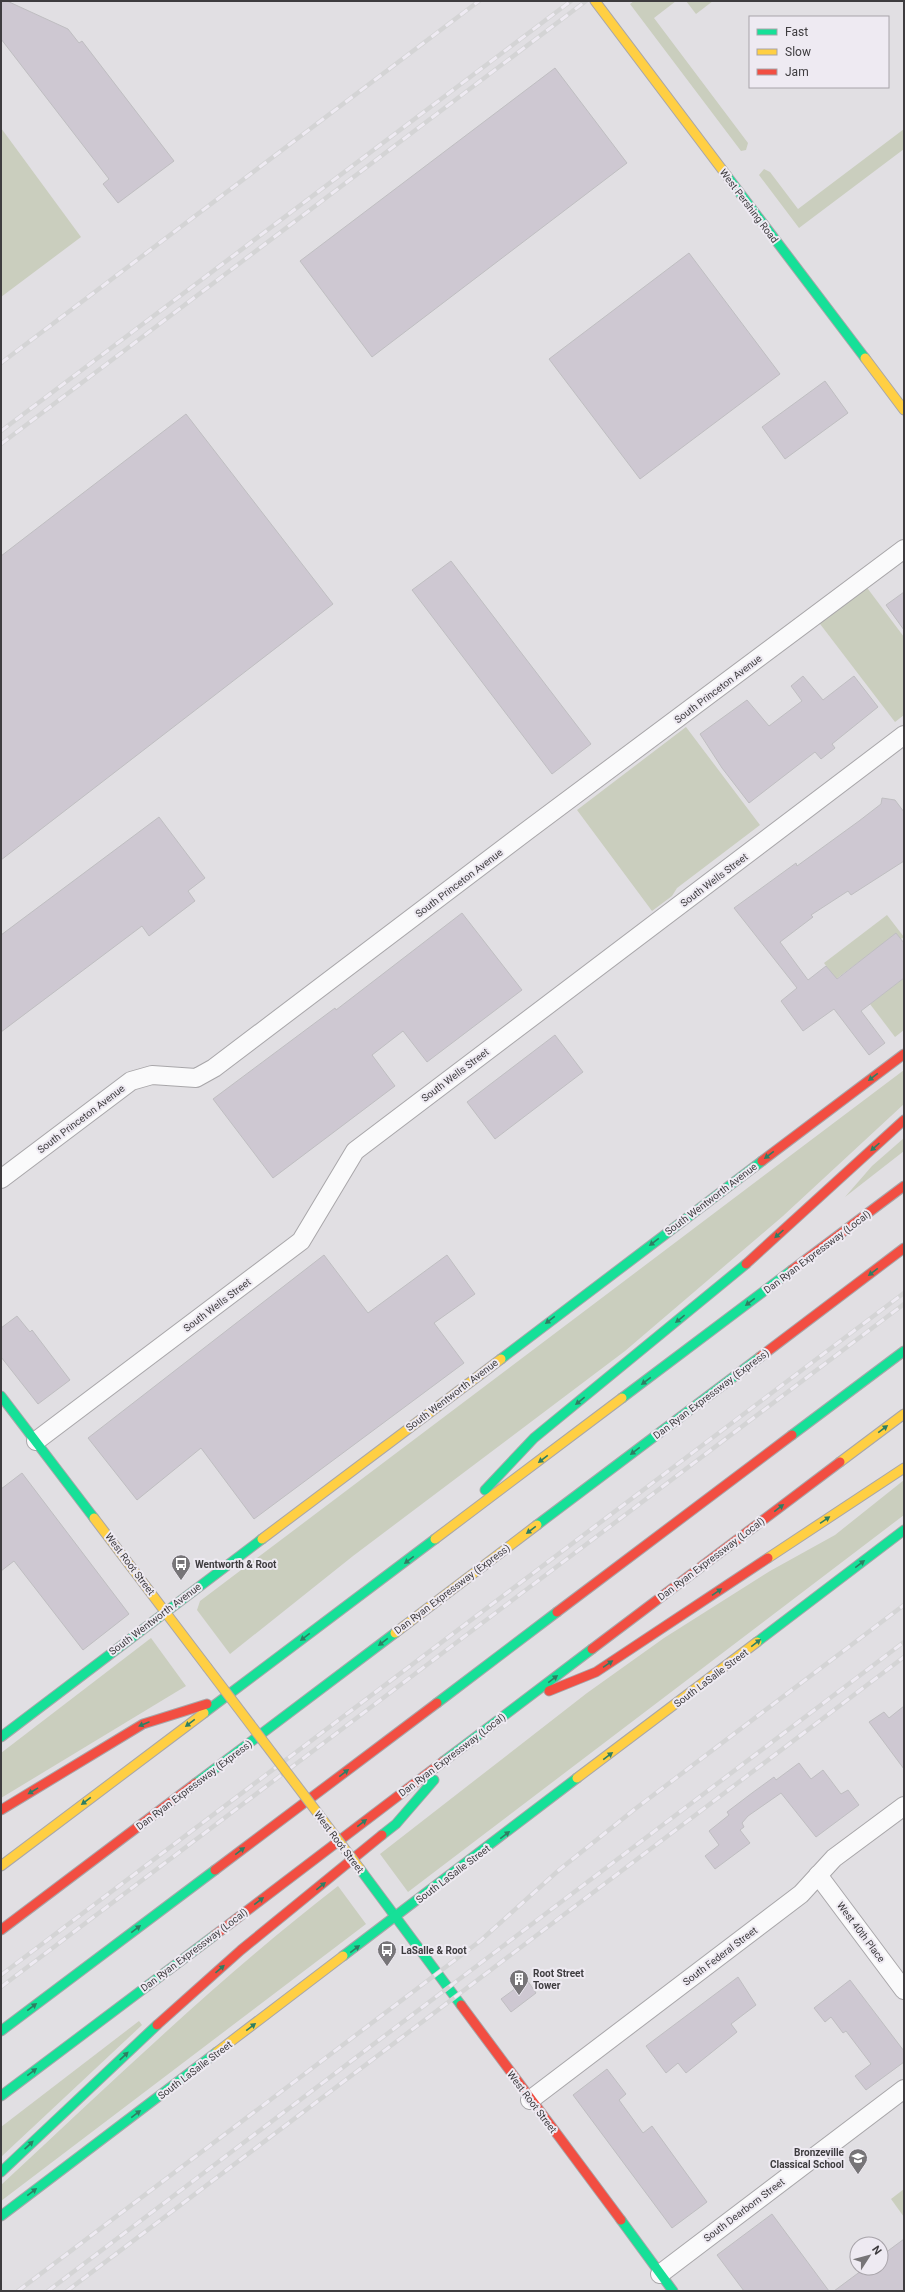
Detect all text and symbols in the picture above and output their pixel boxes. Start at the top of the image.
legend [749,16,889,88]
text: Fast [785,25,808,39]
text: Slow [785,45,811,59]
text: Jam [785,65,809,79]
street label: West Pershing Road [718,167,780,245]
street label: South Princeton Avenue [672,653,764,725]
street label: South Princeton Avenue [413,847,505,919]
street label: South Wells Street [678,851,750,909]
street label: South Wells Street [419,1046,491,1104]
one-way arrow [867,1073,878,1081]
street label: South Princeton Avenue [35,1083,127,1155]
one-way arrow [870,1142,881,1151]
one-way arrow [764,1151,775,1160]
street label: South Wentworth Avenue [663,1161,759,1237]
street label: Dan Ryan Expressway (Local) [762,1208,873,1297]
one-way arrow [774,1229,784,1239]
one-way arrow [649,1238,660,1246]
one-way arrow [867,1268,878,1276]
street label: South Wells Street [181,1276,253,1334]
one-way arrow [745,1298,756,1306]
one-way arrow [675,1314,686,1323]
one-way arrow [545,1316,556,1325]
street label: Dan Ryan Expressway (Express) [651,1347,771,1442]
street label: South Wentworth Avenue [404,1357,500,1433]
one-way arrow [641,1376,652,1385]
one-way arrow [574,1396,585,1405]
one-way arrow [878,1425,889,1434]
one-way arrow [630,1447,640,1455]
one-way arrow [537,1455,548,1463]
one-way arrow [774,1503,785,1512]
street label: Dan Ryan Expressway (Local) [656,1515,767,1604]
one-way arrow [820,1516,830,1524]
one-way arrow [526,1525,537,1534]
street label: West Root Street [103,1531,157,1597]
street label: Dan Ryan Expressway (Express) [392,1542,512,1637]
bus stop icon: Wentworth & Root [170,1553,192,1581]
one-way arrow [404,1556,415,1564]
place label: Wentworth & Root [195,1559,277,1570]
one-way arrow [854,1560,865,1568]
street label: South Wentworth Avenue [107,1581,203,1657]
one-way arrow [712,1588,722,1596]
one-way arrow [300,1633,310,1641]
one-way arrow [377,1638,388,1646]
one-way arrow [751,1639,762,1647]
street label: South LaSalle Street [672,1647,750,1709]
one-way arrow [603,1660,614,1668]
one-way arrow [547,1675,558,1683]
street label: Dan Ryan Expressway (Local) [397,1711,508,1800]
one-way arrow [185,1719,196,1727]
one-way arrow [138,1722,150,1728]
street label: Dan Ryan Expressway (Express) [134,1738,254,1833]
one-way arrow [603,1752,614,1760]
one-way arrow [338,1769,349,1777]
one-way arrow [27,1787,39,1794]
one-way arrow [81,1797,92,1806]
street label: West Root Street [312,1809,366,1875]
one-way arrow [357,1818,368,1827]
one-way arrow [499,1830,510,1839]
street label: South LaSalle Street [414,1843,492,1905]
one-way arrow [234,1847,245,1855]
one-way arrow [315,1881,326,1890]
one-way arrow [253,1897,264,1905]
street label: West 40th Place [835,1900,887,1964]
street label: Dan Ryan Expressway (Local) [139,1906,250,1995]
one-way arrow [131,1925,141,1933]
street label: South Federal Street [681,1925,759,1987]
bus stop icon: LaSalle & Root [376,1939,398,1967]
one-way arrow [349,1945,360,1953]
place label: LaSalle & Root [401,1945,467,1956]
one-way arrow [215,1964,226,1973]
building icon: Root Street Tower [508,1968,530,1996]
place label: Root Street Tower [533,1968,584,1991]
one-way arrow [27,2003,38,2011]
one-way arrow [245,2023,256,2032]
street label: South LaSalle Street [156,2039,234,2101]
one-way arrow [119,2051,129,2061]
one-way arrow [27,2068,38,2076]
street label: West Root Street [505,2069,559,2135]
one-way arrow [130,2110,141,2118]
one-way arrow [24,2140,34,2150]
place label: Bronzeville Classical School [770,2147,845,2170]
school or university icon: Bronzeville Classical School [847,2147,869,2175]
street label: South Dearborn Street [701,2176,787,2244]
one-way arrow [27,2188,38,2197]
north arrow [849,2236,889,2276]
text: N [869,2243,884,2258]

